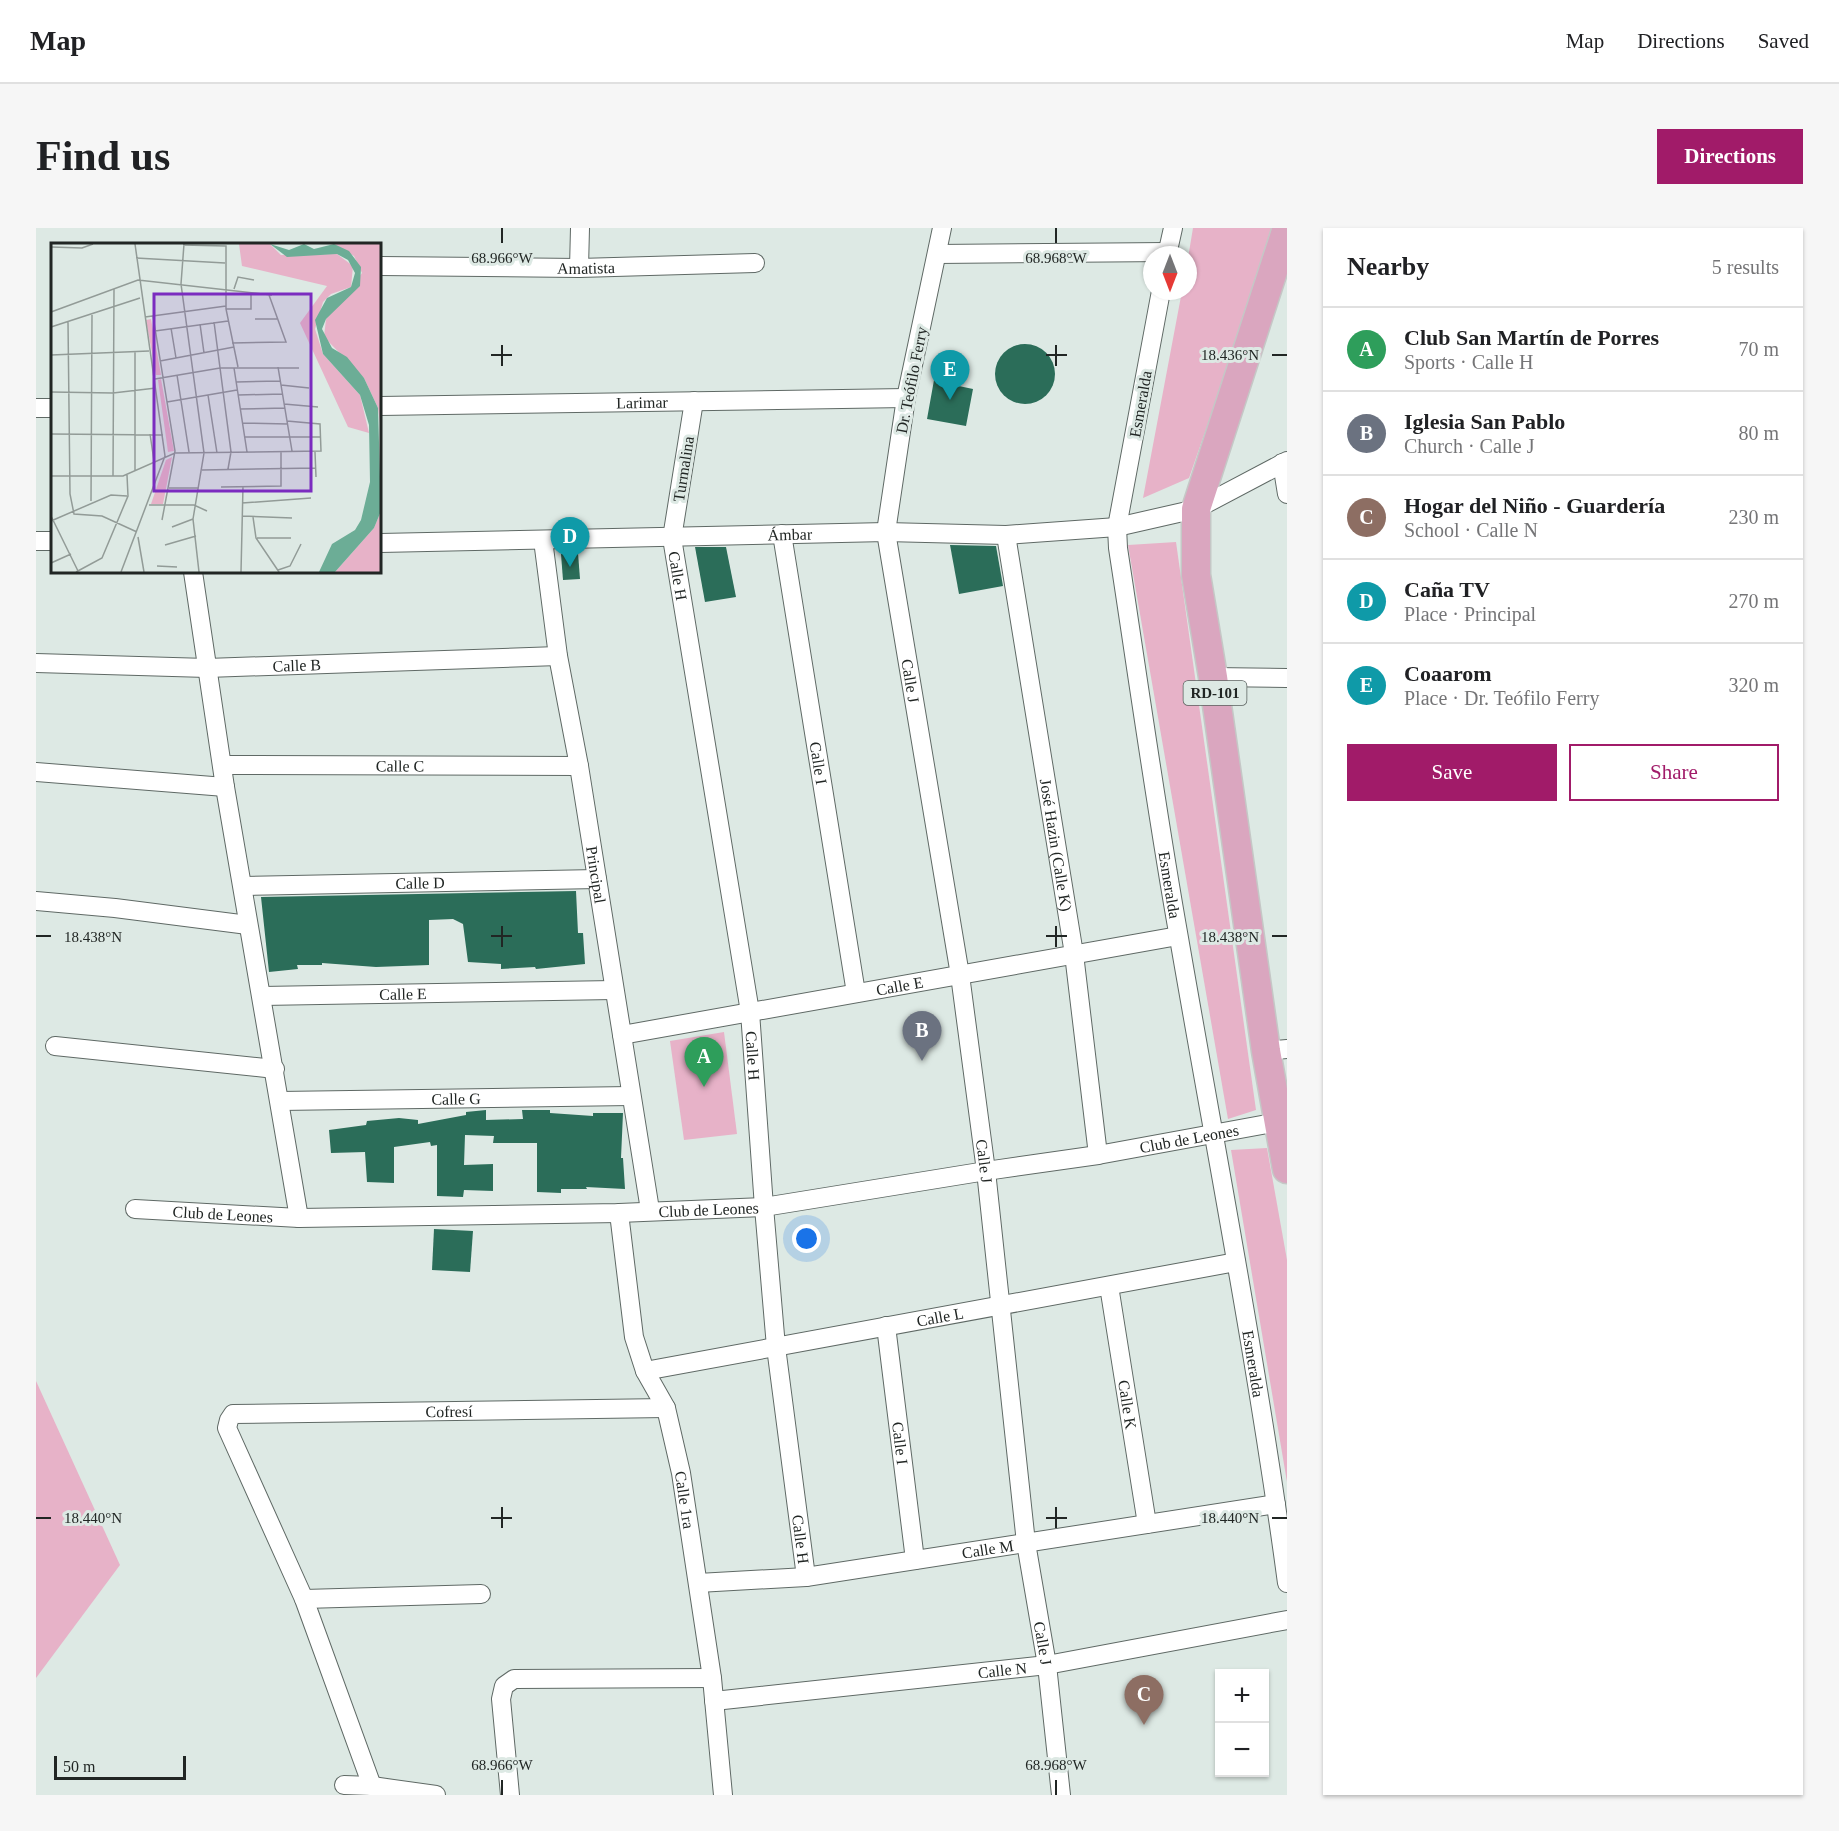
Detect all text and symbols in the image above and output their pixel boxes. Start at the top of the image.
text: Map [30,25,86,56]
text: Map [1566,29,1604,53]
text: Directions [1637,29,1725,53]
text: Saved [1758,29,1809,53]
button: Directions [1657,129,1803,184]
text: Find us [36,133,170,179]
inset map [51,243,381,573]
north arrow [1143,246,1197,300]
text: 68.966°W [471,250,534,266]
text: 68.968°W [1025,250,1088,266]
text: Nearby [1347,252,1429,281]
text: 5 results [1712,256,1779,278]
street label: Amatista [557,259,615,277]
street label: Dr. Teófilo Ferry [893,325,931,435]
text: Club San Martín de Porres [1404,325,1659,350]
text: A [1359,338,1374,360]
text: 70 m [1738,338,1779,360]
text: 18.436°N [1201,347,1259,363]
pin: E [930,350,970,400]
text: Sports · Calle H [1404,351,1533,373]
street label: Esmeralda [1126,369,1155,439]
street label: Larimar [616,394,669,411]
text: Iglesia San Pablo [1404,409,1565,434]
text: B [1360,422,1373,444]
text: 80 m [1738,422,1779,444]
street label: Turmalina [670,435,697,503]
text: Church · Calle J [1404,435,1535,457]
text: Hogar del Niño - Guardería [1404,493,1665,518]
text: C [1359,506,1374,528]
text: 230 m [1728,506,1779,528]
pin: D [550,518,590,567]
text: School · Calle N [1404,519,1538,541]
street label: Ámbar [767,525,813,544]
street label: Calle H [665,550,690,602]
text: Caña TV [1404,577,1490,602]
text: D [1359,590,1374,612]
text: 270 m [1728,590,1779,612]
text: Place · Principal [1404,603,1536,625]
street label: Calle B [272,656,321,675]
street label: Calle J [898,658,922,704]
text: Coaarom [1404,661,1492,686]
text: E [1360,674,1373,696]
text: 320 m [1728,674,1779,696]
road number: RD-101 [1184,681,1246,705]
text: Place · Dr. Teófilo Ferry [1404,687,1599,709]
street label: Calle I [807,740,830,786]
button: Save [1347,744,1557,801]
button: Share [1569,744,1779,801]
street label: Calle C [376,757,424,775]
street label: José Hazin (Calle K) [1037,778,1075,913]
street label: Principal [583,845,609,905]
street label: Esmeralda [1155,850,1183,920]
street label: Calle D [395,874,445,892]
text: 18.438°N [64,929,122,945]
text: 18.438°N [1201,929,1259,945]
street label: Calle E [875,974,925,999]
street label: Calle E [379,985,427,1003]
pin: B [902,1012,942,1061]
street label: Calle H [742,1031,763,1081]
pin: A [684,1038,724,1087]
street label: Calle G [431,1090,481,1108]
street label: Club de Leones [1138,1121,1240,1156]
street label: Calle J [973,1138,995,1184]
street label: Club de Leones [658,1199,759,1220]
street label: Club de Leones [172,1203,273,1226]
your location [792,1224,821,1253]
street label: Calle L [915,1304,965,1330]
street label: Esmeralda [1239,1329,1267,1398]
street label: Calle K [1115,1379,1140,1431]
street label: Cofresí [425,1403,473,1420]
street label: Calle I [889,1421,911,1466]
street label: Calle 1ra [672,1470,697,1530]
text: 18.440°N [64,1510,122,1526]
text: 18.440°N [1201,1510,1259,1526]
street label: Calle H [789,1514,812,1565]
street label: Calle M [961,1537,1015,1562]
street label: Calle J [1031,1620,1055,1666]
street label: Calle N [977,1659,1028,1681]
map controls [1215,1669,1269,1777]
button: + [1215,1669,1269,1723]
pin: C [1124,1676,1164,1725]
button: − [1215,1723,1269,1777]
scale bar [54,1753,186,1780]
text: 68.966°W [471,1757,534,1773]
text: 68.968°W [1025,1757,1088,1773]
text: 50 m [63,1758,95,1775]

